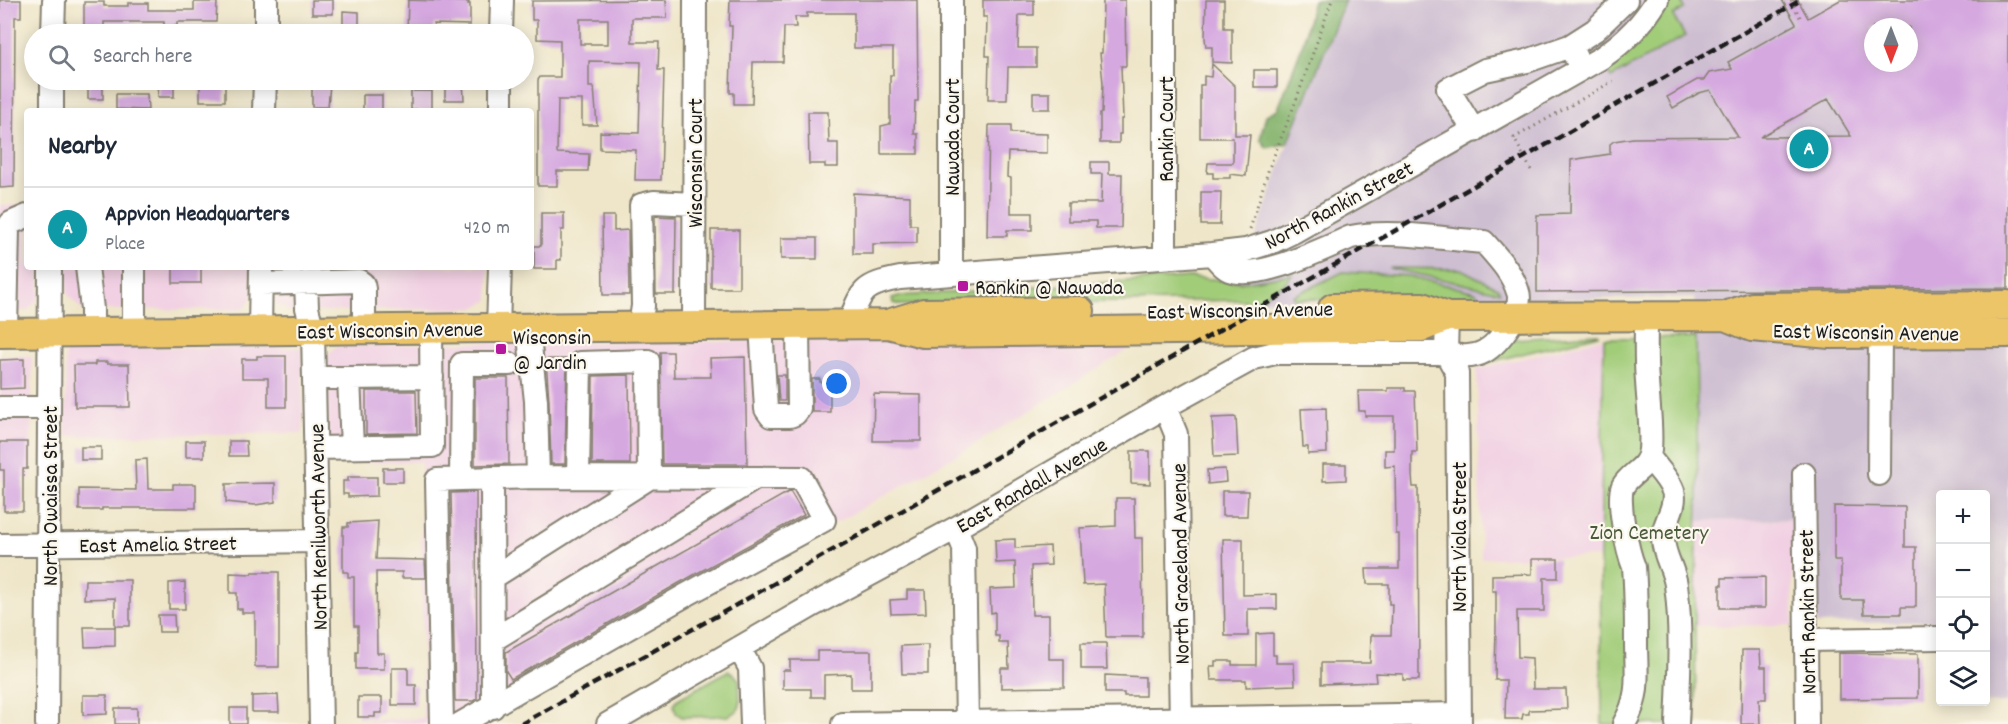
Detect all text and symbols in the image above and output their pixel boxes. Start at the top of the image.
north arrow [1864,18,1918,72]
search box [24,24,534,90]
icon: search [45,41,78,74]
text: Search here [93,42,192,73]
street label: Rankin Court [1153,76,1184,182]
street label: Nawada Court [939,78,970,196]
street label: Wisconsin Court [682,98,713,228]
pin: A [1790,126,1828,172]
text: Nearby [48,129,116,166]
street label: North Rankin Street [1260,155,1420,260]
text: Appvion Headquarters [105,200,290,231]
text: A [62,215,73,243]
text: 420 m [464,215,510,243]
text: Place [105,231,145,259]
place label: Rankin @ Nawada [975,274,1124,305]
marker: Rankin @ Nawada [956,279,970,293]
street label: East Wisconsin Avenue [1147,295,1333,330]
street label: East Wisconsin Avenue [297,315,483,350]
street label: East Wisconsin Avenue [1773,317,1959,352]
place label: Wisconsin @ Jardin [513,324,591,380]
marker: Wisconsin @ Jardin [494,342,508,356]
your location [822,369,851,398]
street label: North Owaissa Street [37,406,68,586]
street label: North Kenilworth Avenue [303,423,338,631]
street label: East Randall Avenue [951,431,1114,543]
street label: North Viola Street [1446,462,1477,612]
street label: North Graceland Avenue [1165,463,1200,665]
map controls [1936,490,1990,706]
button: + [1936,490,1990,544]
park label: Zion Cemetery [1590,519,1710,550]
street label: North Rankin Street [1793,529,1826,695]
street label: East Amelia Street [79,530,237,563]
button: − [1936,544,1990,598]
button: locate [1936,598,1990,652]
button: layers [1936,652,1990,706]

